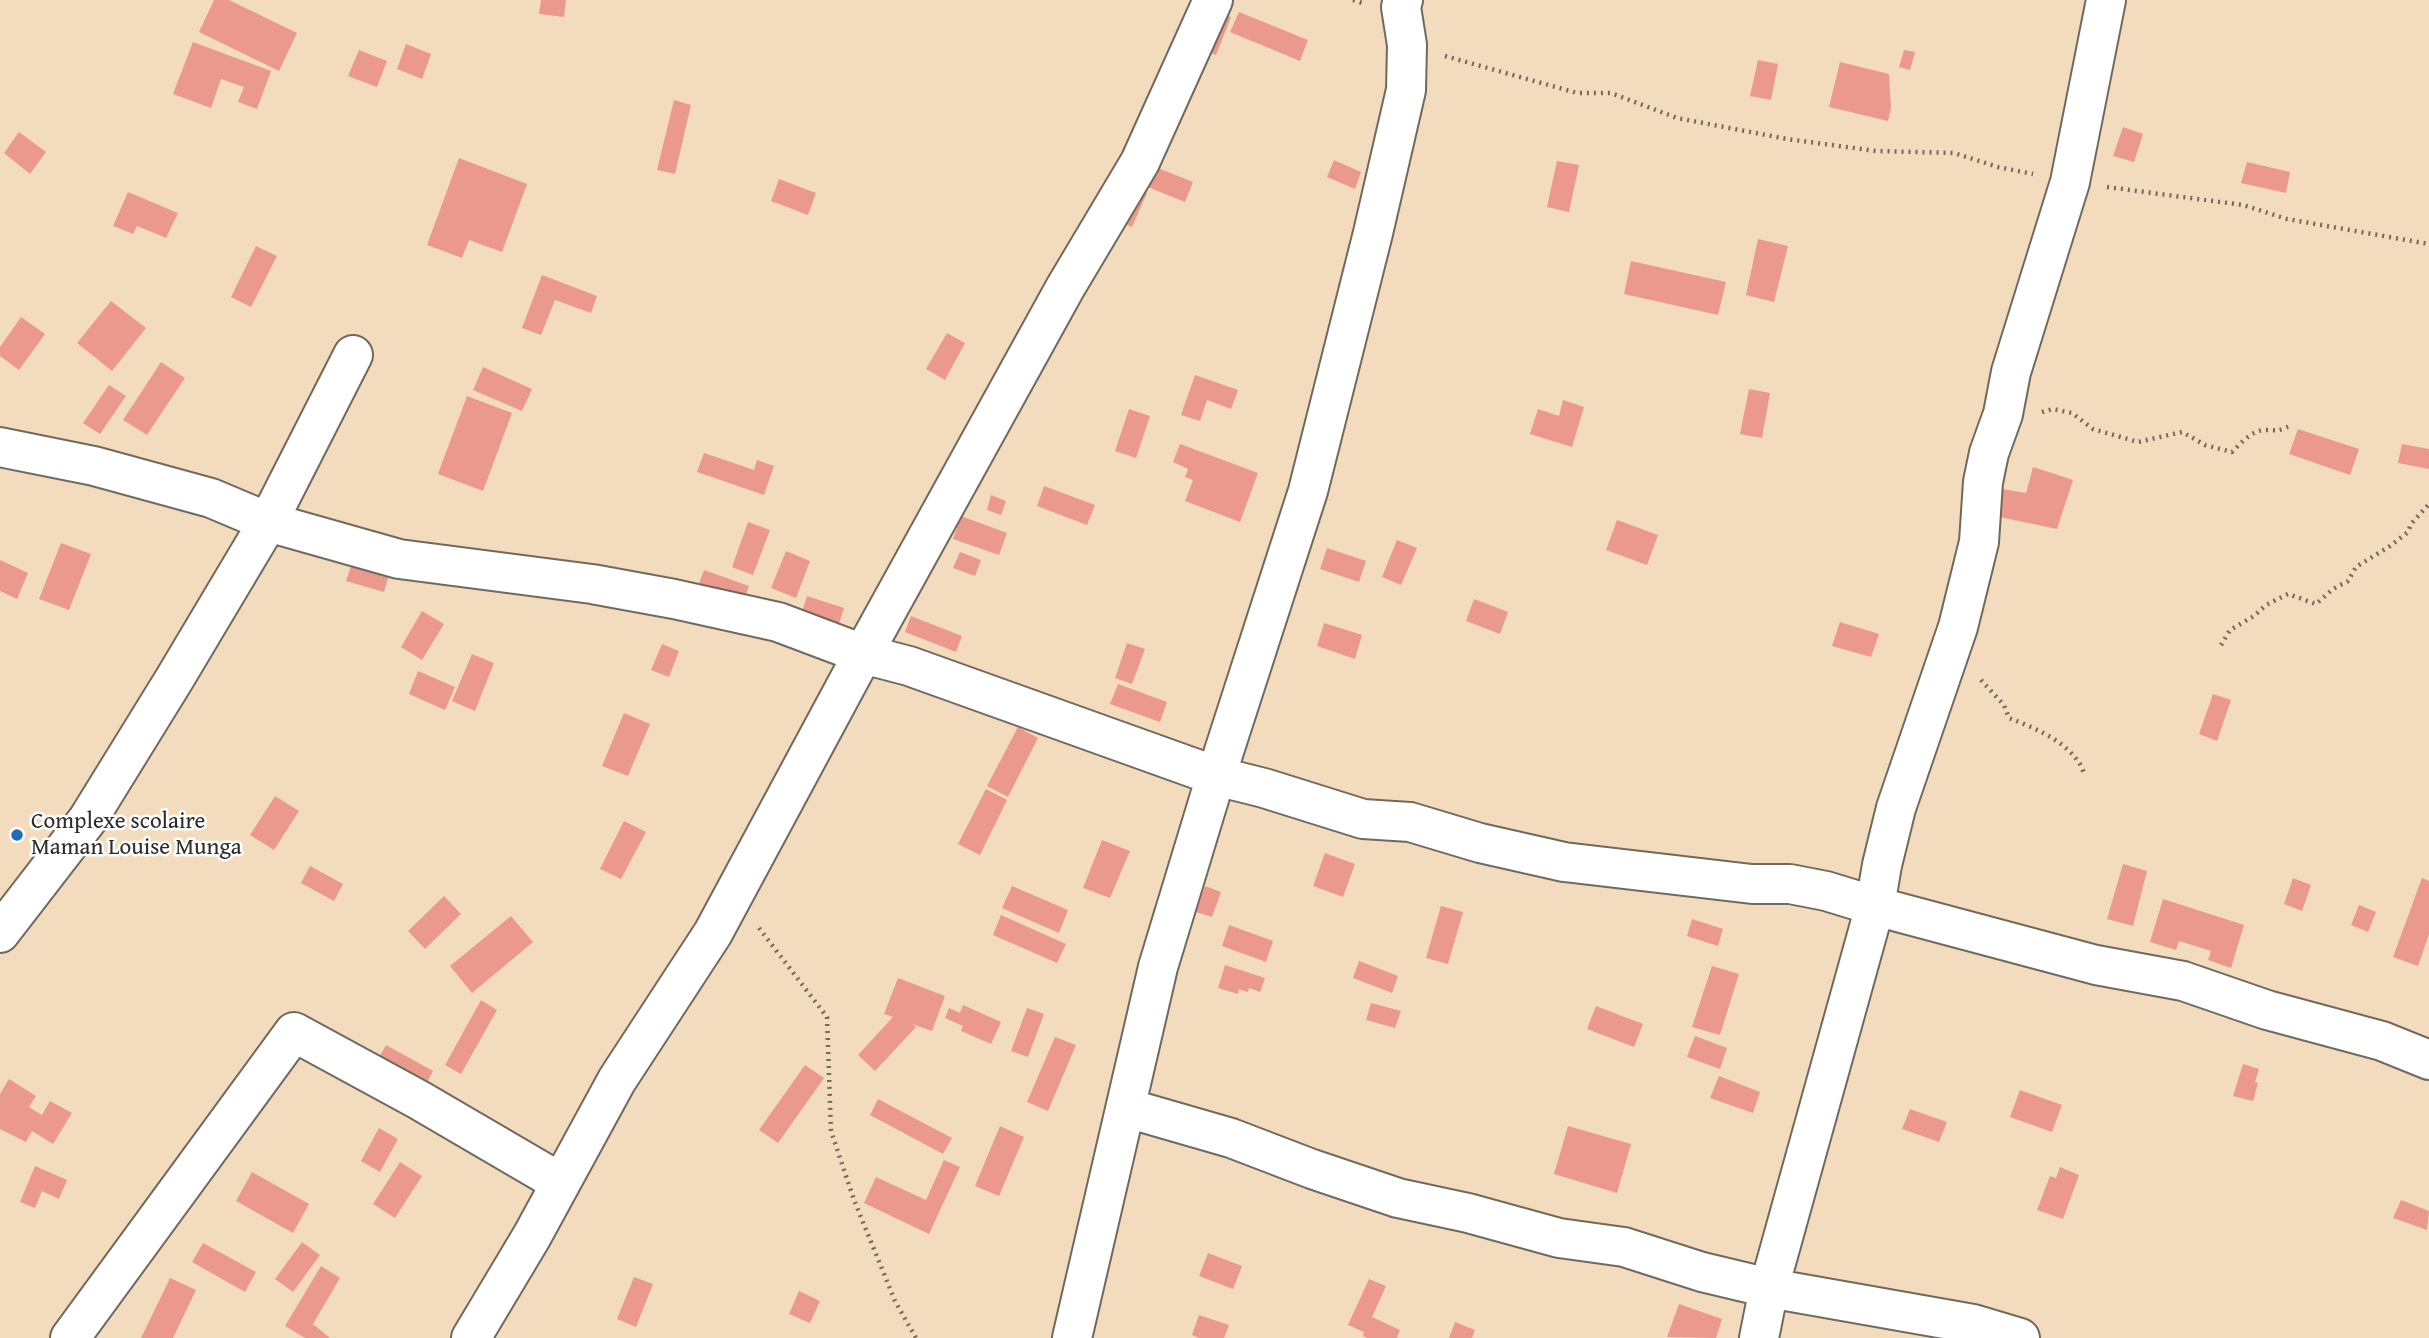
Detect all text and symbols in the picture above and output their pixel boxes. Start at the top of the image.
place label: Complexe scolaire Maman Louise Munga [31,808,242,862]
marker: Complexe scolaire Maman Louise Munga [9,827,25,843]

